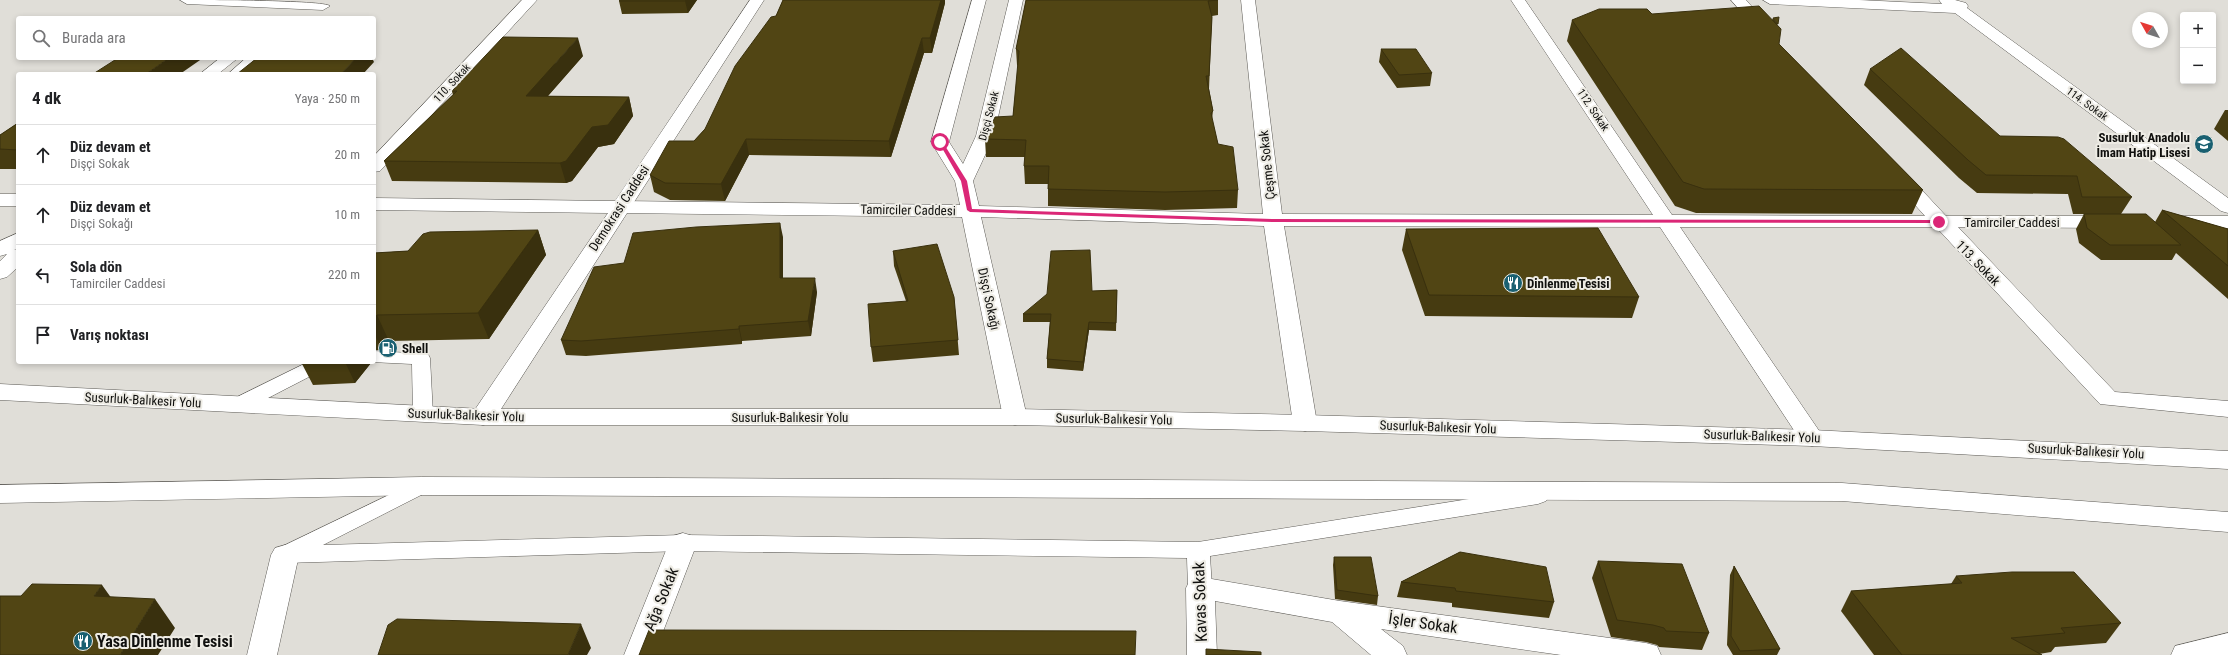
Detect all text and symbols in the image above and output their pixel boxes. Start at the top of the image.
north arrow [2132,12,2168,48]
map controls [2180,12,2216,84]
button: + [2180,12,2216,48]
search box [16,16,376,60]
icon: search [30,27,52,49]
text: Burada ara [62,29,126,47]
button: − [2180,48,2216,84]
street label: 110. Sokak [431,61,473,105]
street label: 114. Sokak [2064,85,2110,123]
street label: 112. Sokak [1574,86,1612,134]
text: 4 dk [32,88,61,108]
street label: Dişçi Sokak [976,90,1002,142]
text: Yaya · 250 m [295,91,360,106]
street label: Çeşme Sokak [1256,130,1278,200]
place label: Susurluk Anadolu İmam Hatip Lisesi [2096,130,2190,160]
route start [931,133,949,151]
school or university icon: Susurluk Anadolu İmam Hatip Lisesi [2193,133,2215,155]
text: Düz devam et [70,138,151,156]
icon: ahead [32,144,54,166]
text: 20 m [334,147,360,162]
text: Dişçi Sokak [70,156,130,171]
street label: Demokrasi Caddesi [586,162,652,254]
text: Düz devam et [70,198,151,216]
street label: Tamirciler Caddesi [860,202,956,218]
icon: ahead [32,204,54,226]
text: 10 m [334,207,360,222]
route end [1930,213,1948,231]
street label: Tamirciler Caddesi [1964,215,2060,230]
text: Dişçi Sokağı [70,216,133,231]
street label: 113. Sokak [1953,237,2003,289]
text: Sola dön [70,258,122,276]
icon: left [32,264,54,286]
text: 220 m [328,267,360,282]
street label: Dişçi Sokağı [975,267,1003,331]
restaurant icon: Dinlenme Tesisi [1502,272,1524,294]
text: Tamirciler Caddesi [70,276,165,291]
place label: Dinlenme Tesisi [1527,276,1609,291]
icon: arrive [32,324,54,346]
text: Varış noktası [70,326,149,344]
fuel station icon: Shell [377,337,399,359]
place label: Shell [402,341,428,356]
street label: Susurluk-Balıkesir Yolu [84,389,202,411]
street label: Susurluk-Balıkesir Yolu [407,405,525,425]
street label: Susurluk-Balıkesir Yolu [732,410,848,425]
street label: Susurluk-Balıkesir Yolu [1055,410,1173,428]
street label: Susurluk-Balıkesir Yolu [1379,417,1497,437]
street label: Susurluk-Balıkesir Yolu [1703,426,1821,446]
street label: Susurluk-Balıkesir Yolu [2027,440,2145,462]
street label: Kavas Sokak [1189,561,1211,642]
street label: Ağa Sokak [640,564,683,634]
street label: İşler Sokak [1387,609,1459,637]
restaurant icon: Yasa Dinlenme Tesisi [72,630,94,652]
place label: Yasa Dinlenme Tesisi [97,632,233,651]

